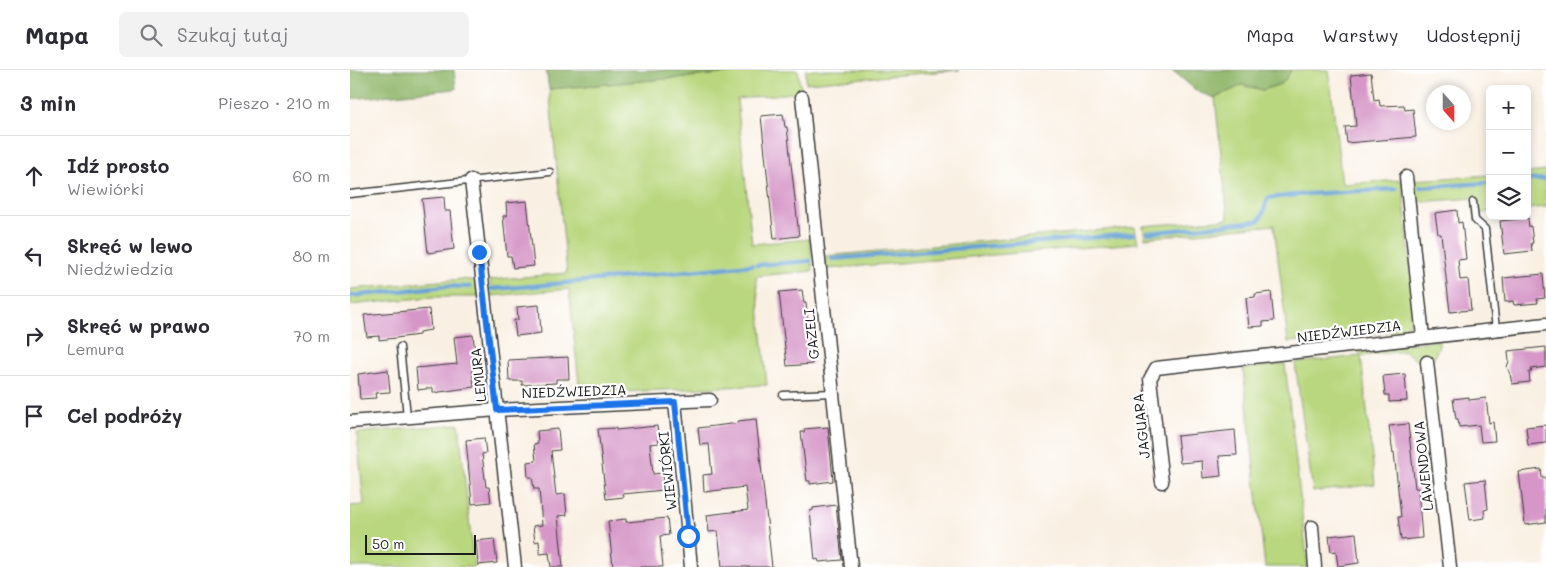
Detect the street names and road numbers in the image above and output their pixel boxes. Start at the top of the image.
street label: GAZELI [799,308,823,360]
street label: NIEDŹWIEDZIA [1296,315,1402,347]
street label: LEMURA [466,347,490,403]
street label: NIEDŹWIEDZIA [521,380,627,402]
street label: JAGUARA [1128,392,1154,460]
street label: LAWENDOWA [1409,420,1437,512]
street label: WIEWIÓRKI [653,430,681,512]

